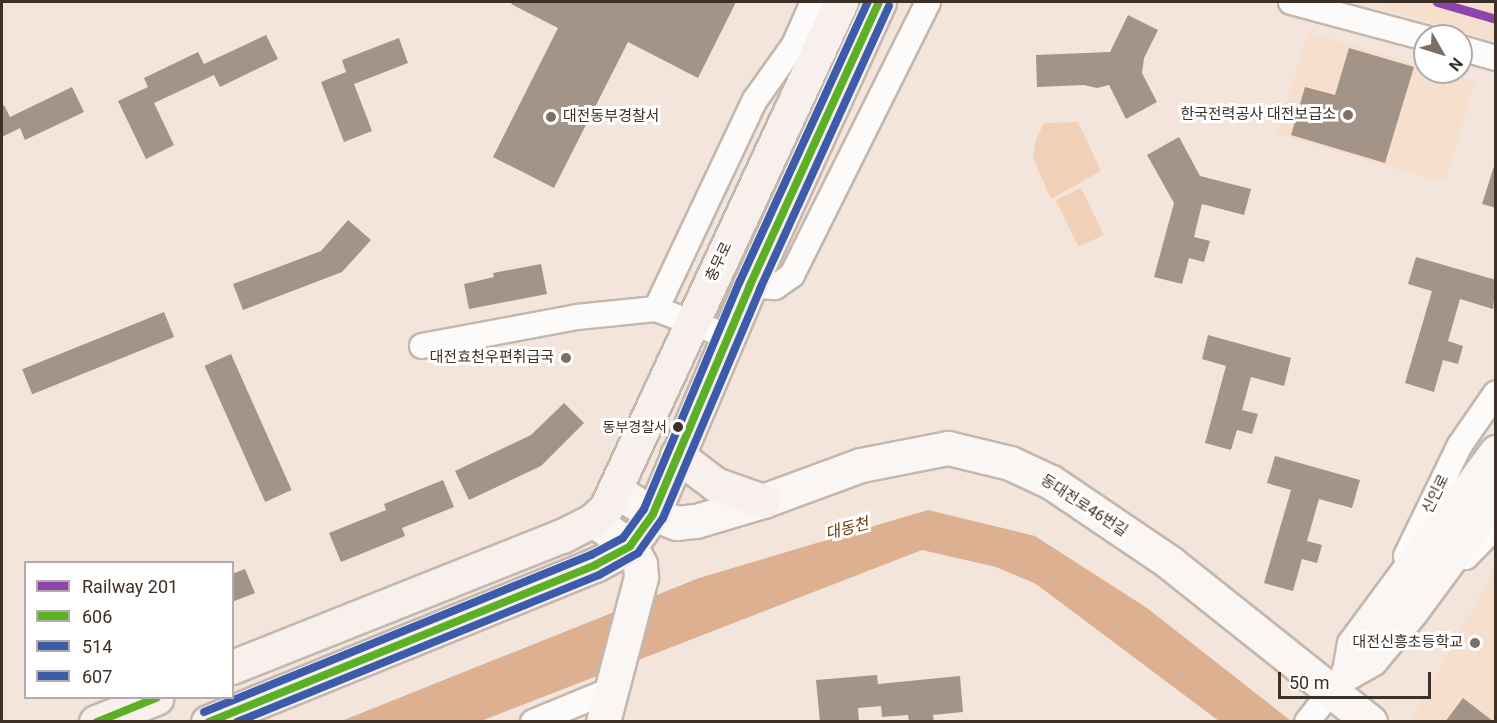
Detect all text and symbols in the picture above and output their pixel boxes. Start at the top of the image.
north arrow [1413,24,1473,84]
text: N [1445,54,1467,75]
place label: 한국전력공사 대전보급소 [1180,106,1336,124]
place label: 대전동부경찰서 [563,108,660,126]
marker: 한국전력공사 대전보급소 [1341,108,1355,122]
marker: 대전동부경찰서 [544,110,558,124]
street label: 충무로 [702,239,736,285]
place label: 대전효천우편취급국 [430,349,554,367]
marker: 대전효천우편취급국 [559,351,573,365]
place label: 동부경찰서 [603,419,667,435]
marker: 동부경찰서 [672,421,684,433]
street label: 동대전로46번길 [1037,471,1131,541]
street label: 신인로 [1419,471,1453,517]
water label: 대동천 [823,514,871,544]
legend [24,561,234,699]
text: Railway 201 [82,576,178,597]
text: 606 [82,606,112,627]
place label: 대전신흥초등학교 [1353,634,1463,652]
text: 514 [82,636,112,657]
marker: 대전신흥초등학교 [1468,636,1482,650]
scale bar [1281,660,1434,698]
text: 607 [82,666,112,687]
text: 50 m [1289,672,1329,693]

